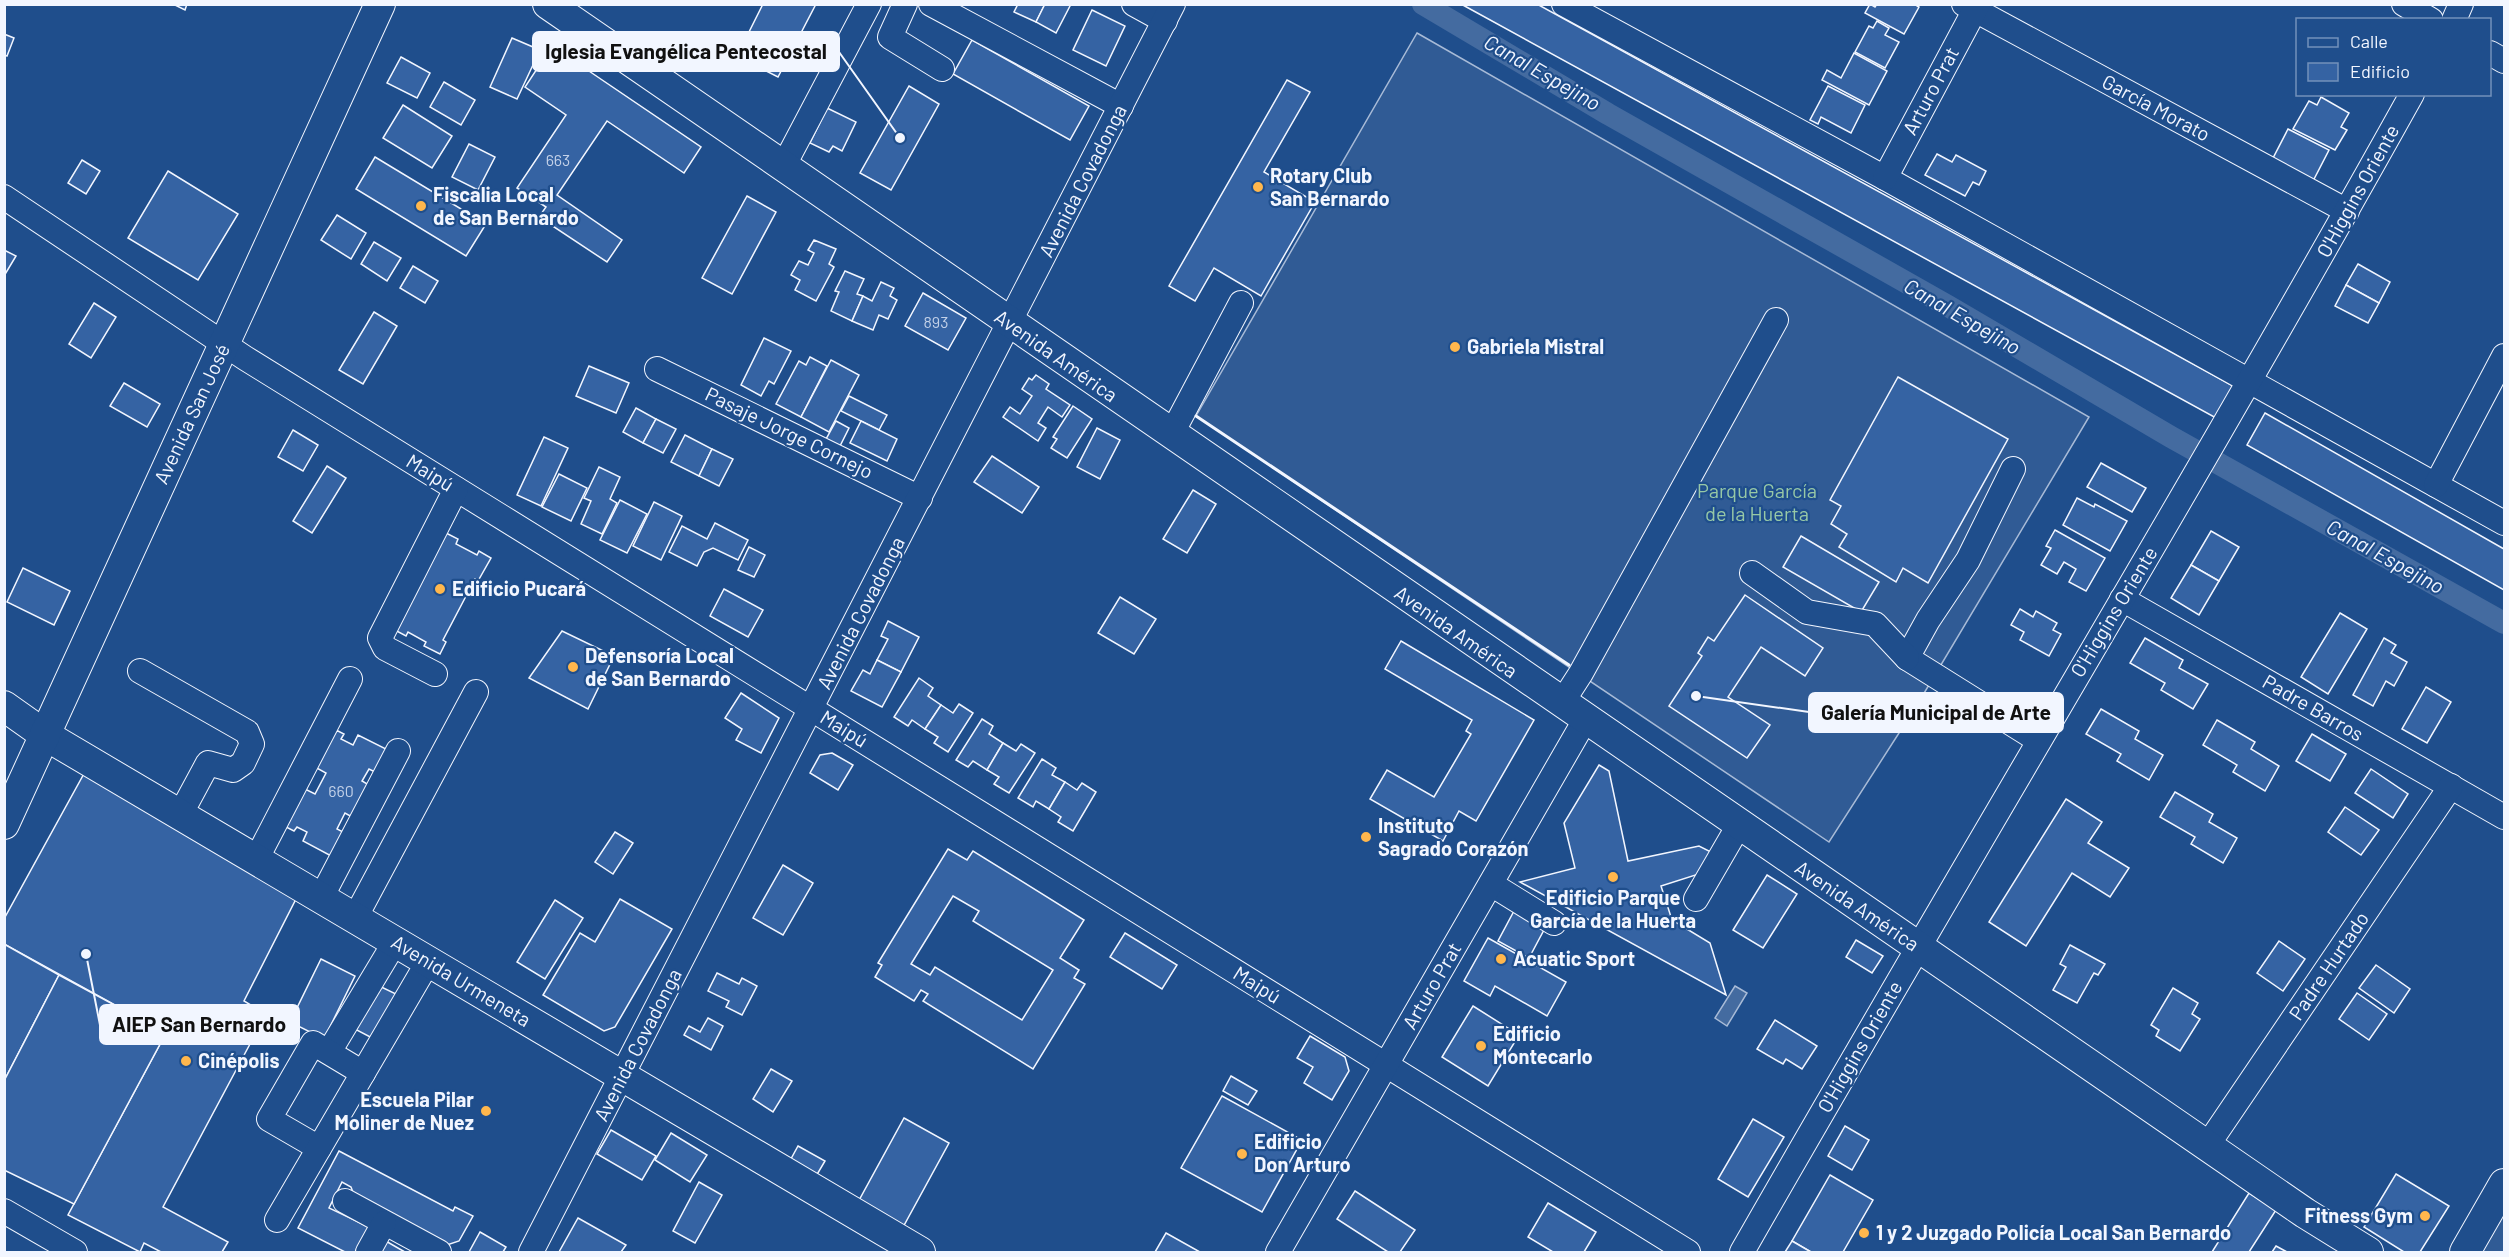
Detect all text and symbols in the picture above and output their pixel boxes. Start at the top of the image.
legend [2296,18,2491,96]
water label: Canal Espejino [1480,28,1605,115]
text: Calle [2350,30,2388,52]
callout: Iglesia Evangélica Pentecostal [533,32,839,71]
text: Iglesia Evangélica Pentecostal [545,38,827,63]
street label: Arturo Prat [1897,42,1963,139]
text: Edificio [2350,60,2410,82]
street label: García Morato [2098,69,2215,146]
street label: Avenida Covadonga [1033,100,1131,261]
street label: O'Higgins Oriente [2311,120,2404,261]
house number: 663 [546,150,570,169]
place label: Rotary Club San Bernardo [1270,163,1390,210]
marker: Rotary Club San Bernardo [1251,180,1265,194]
place label: Fiscalia Local de San Bernardo [433,182,579,229]
marker: Fiscalia Local de San Bernardo [414,199,428,213]
water label: Canal Espejino [1900,272,2025,359]
street label: Avenida América [990,304,1123,406]
house number: 893 [924,312,948,331]
place label: Gabriela Mistral [1467,334,1604,358]
street label: Avenida San José [148,340,234,487]
marker: Gabriela Mistral [1448,340,1462,354]
street label: Pasaje Jorge Cornejo [702,381,877,483]
street label: Maipú [402,448,459,496]
park label: Parque García de la Huerta [1697,478,1817,525]
water label: Canal Espejino [2323,513,2449,598]
street label: Avenida Covadonga [811,532,909,693]
street label: O'Higgins Oriente [2065,542,2162,681]
place label: Edificio Pucará [452,576,586,600]
street label: Avenida América [1390,580,1523,682]
marker: Edificio Pucará [433,582,447,596]
place label: Defensoría Local de San Bernardo [585,643,734,690]
marker: Defensoría Local de San Bernardo [566,660,580,674]
street label: Padre Barros [2259,669,2368,746]
callout: Galería Municipal de Arte [1809,693,2063,732]
text: Galería Municipal de Arte [1821,699,2051,724]
street label: Maipú [816,704,873,752]
house number: 660 [328,781,354,800]
place label: Instituto Sagrado Corazón [1378,813,1529,860]
marker: Instituto Sagrado Corazón [1359,830,1373,844]
street label: Avenida América [1791,855,1924,956]
marker: Edificio Parque García de la Huerta [1606,870,1620,884]
place label: Edificio Parque García de la Huerta [1530,885,1696,932]
street label: Padre Hurtado [2283,907,2373,1024]
street label: Avenida Urmeneta [387,929,536,1031]
street label: Arturo Prat [1397,938,1466,1033]
place label: Acuatic Sport [1513,946,1635,970]
marker: Acuatic Sport [1494,952,1508,966]
street label: Maipú [1229,960,1286,1008]
street label: Avenida Covadonga [588,964,686,1125]
street label: O'Higgins Oriente [1812,976,1907,1117]
callout: AIEP San Bernardo [100,1005,299,1044]
text: AIEP San Bernardo [112,1011,286,1036]
place label: Edificio Montecarlo [1493,1021,1593,1068]
marker: Edificio Montecarlo [1474,1039,1488,1053]
place label: Cinépolis [198,1048,279,1072]
marker: Cinépolis [179,1054,193,1068]
place label: Escuela Pilar Moliner de Nuez [335,1087,474,1134]
marker: Escuela Pilar Moliner de Nuez [479,1104,493,1118]
place label: Edificio Don Arturo [1254,1129,1351,1176]
marker: Edificio Don Arturo [1235,1147,1249,1161]
place label: Fitness Gym [2304,1203,2413,1227]
marker: Fitness Gym [2418,1209,2432,1223]
place label: 1 y 2 Juzgado Policía Local San Bernardo [1876,1220,2231,1244]
marker: 1 y 2 Juzgado Policía Local San Bernardo [1857,1226,1871,1240]

